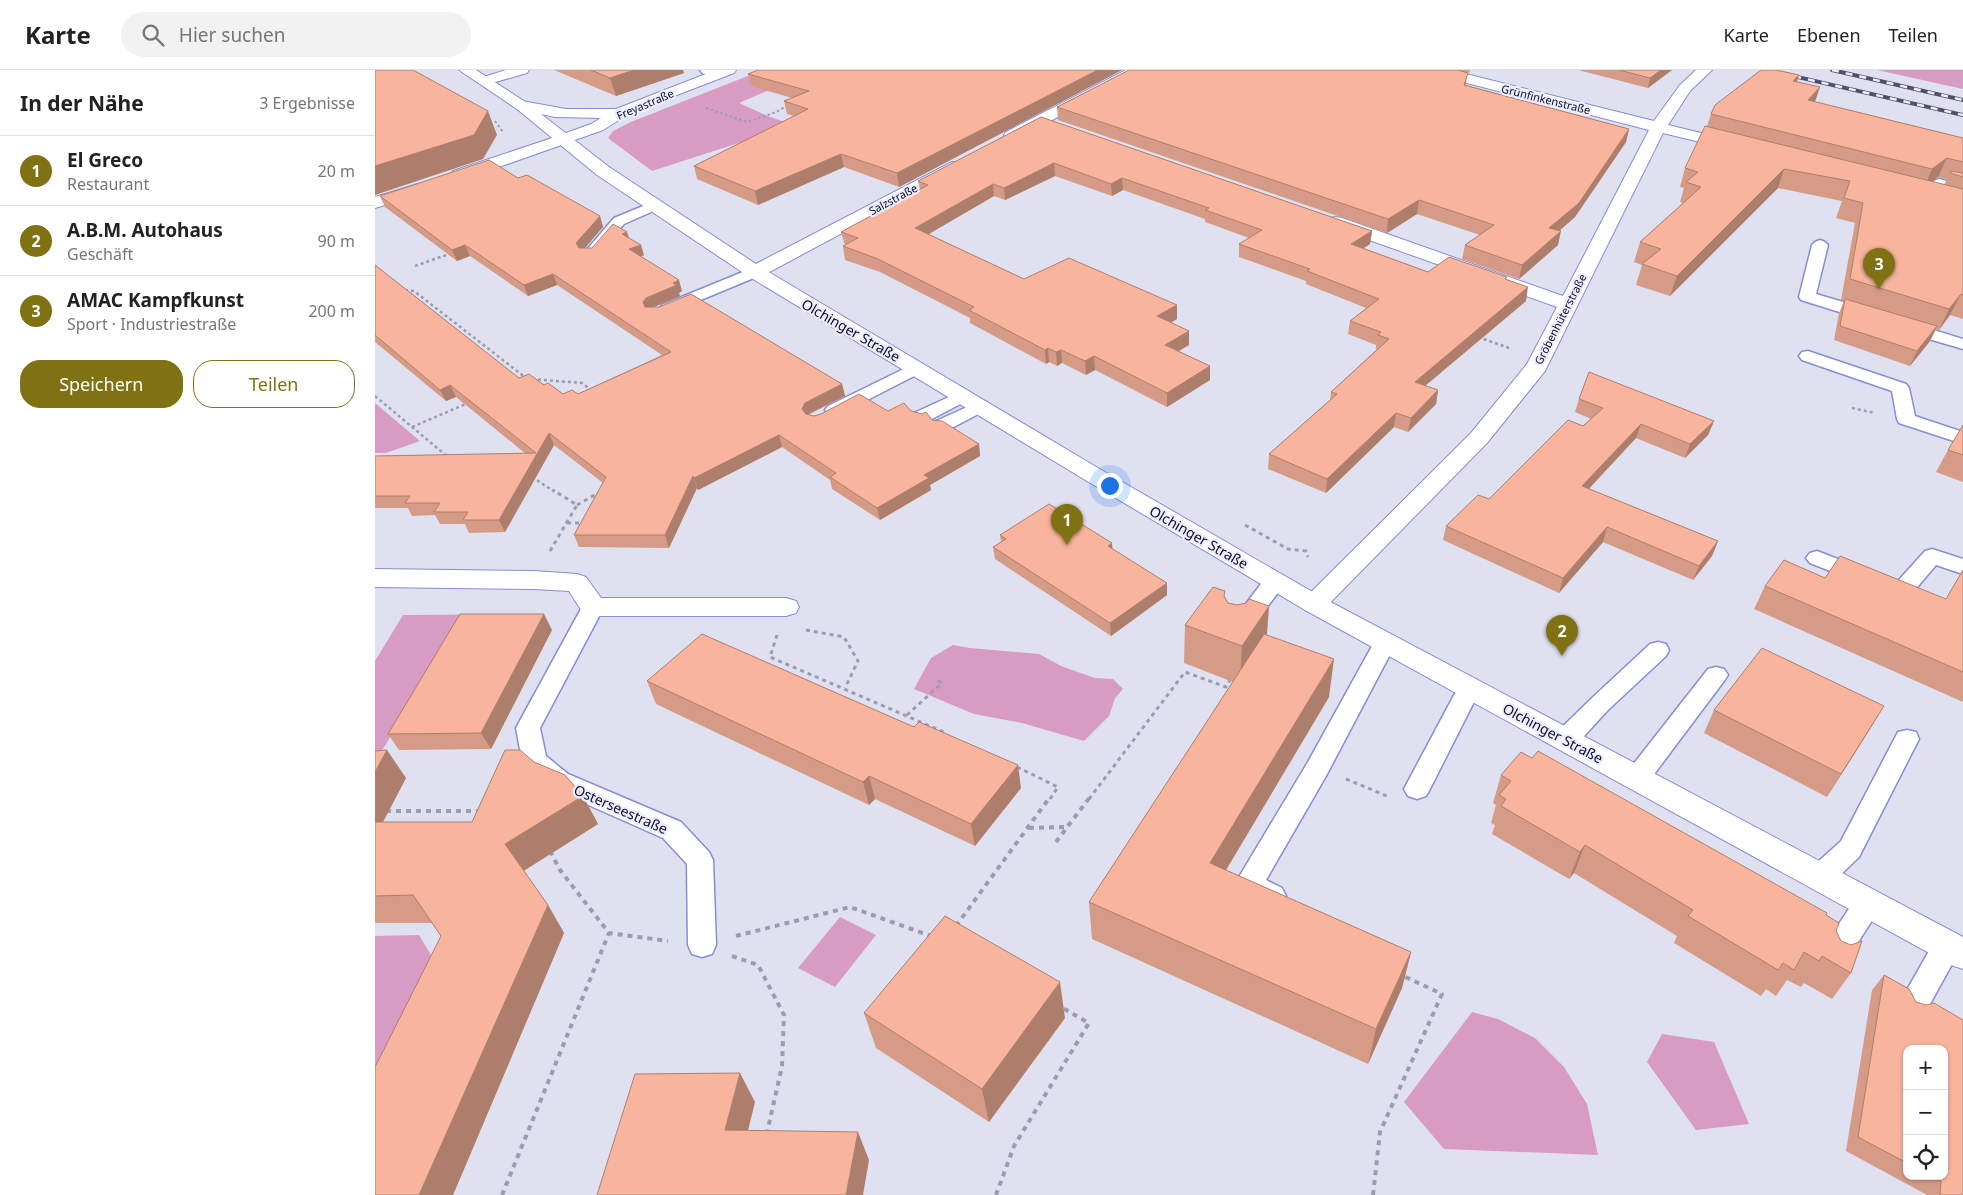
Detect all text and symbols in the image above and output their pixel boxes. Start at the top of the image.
search box [121,12,471,57]
text: Karte [25,18,91,51]
icon: search [139,21,167,49]
text: Hier suchen [179,22,285,48]
text: Karte [1724,23,1769,47]
text: Ebenen [1797,23,1861,47]
text: Teilen [1889,23,1938,47]
street label: Grünfinkenstraße [1500,81,1592,117]
street label: Freyastraße [614,85,676,123]
text: In der Nähe [20,89,144,117]
text: 3 Ergebnisse [259,92,355,114]
text: El Greco [67,147,143,173]
text: 1 [31,160,41,182]
text: 20 m [318,160,355,182]
text: Restaurant [67,173,149,195]
street label: Salzstraße [866,180,920,218]
text: A.B.M. Autohaus [67,217,223,243]
text: 2 [31,230,41,252]
text: 90 m [318,230,355,252]
text: Geschäft [67,243,133,265]
pin: 3 [1863,248,1895,289]
street label: Gröbenhüterstraße [1531,271,1589,367]
text: AMAC Kampfkunst [67,287,244,313]
street label: Olchinger Straße [798,294,904,366]
text: 3 [31,300,41,322]
text: 200 m [308,300,355,322]
text: Sport · Industriestraße [67,313,236,335]
button: Speichern [20,360,183,408]
button: Teilen [193,360,355,408]
your location [1097,473,1123,499]
street label: Olchinger Straße [1146,501,1252,573]
pin: 1 [1051,504,1083,545]
pin: 2 [1546,615,1578,656]
street label: Olchinger Straße [1500,699,1607,767]
street label: Osterseestraße [571,780,671,838]
map controls [1903,1045,1948,1180]
button: + [1903,1045,1948,1090]
button: − [1903,1090,1948,1135]
button: locate [1903,1135,1948,1180]

